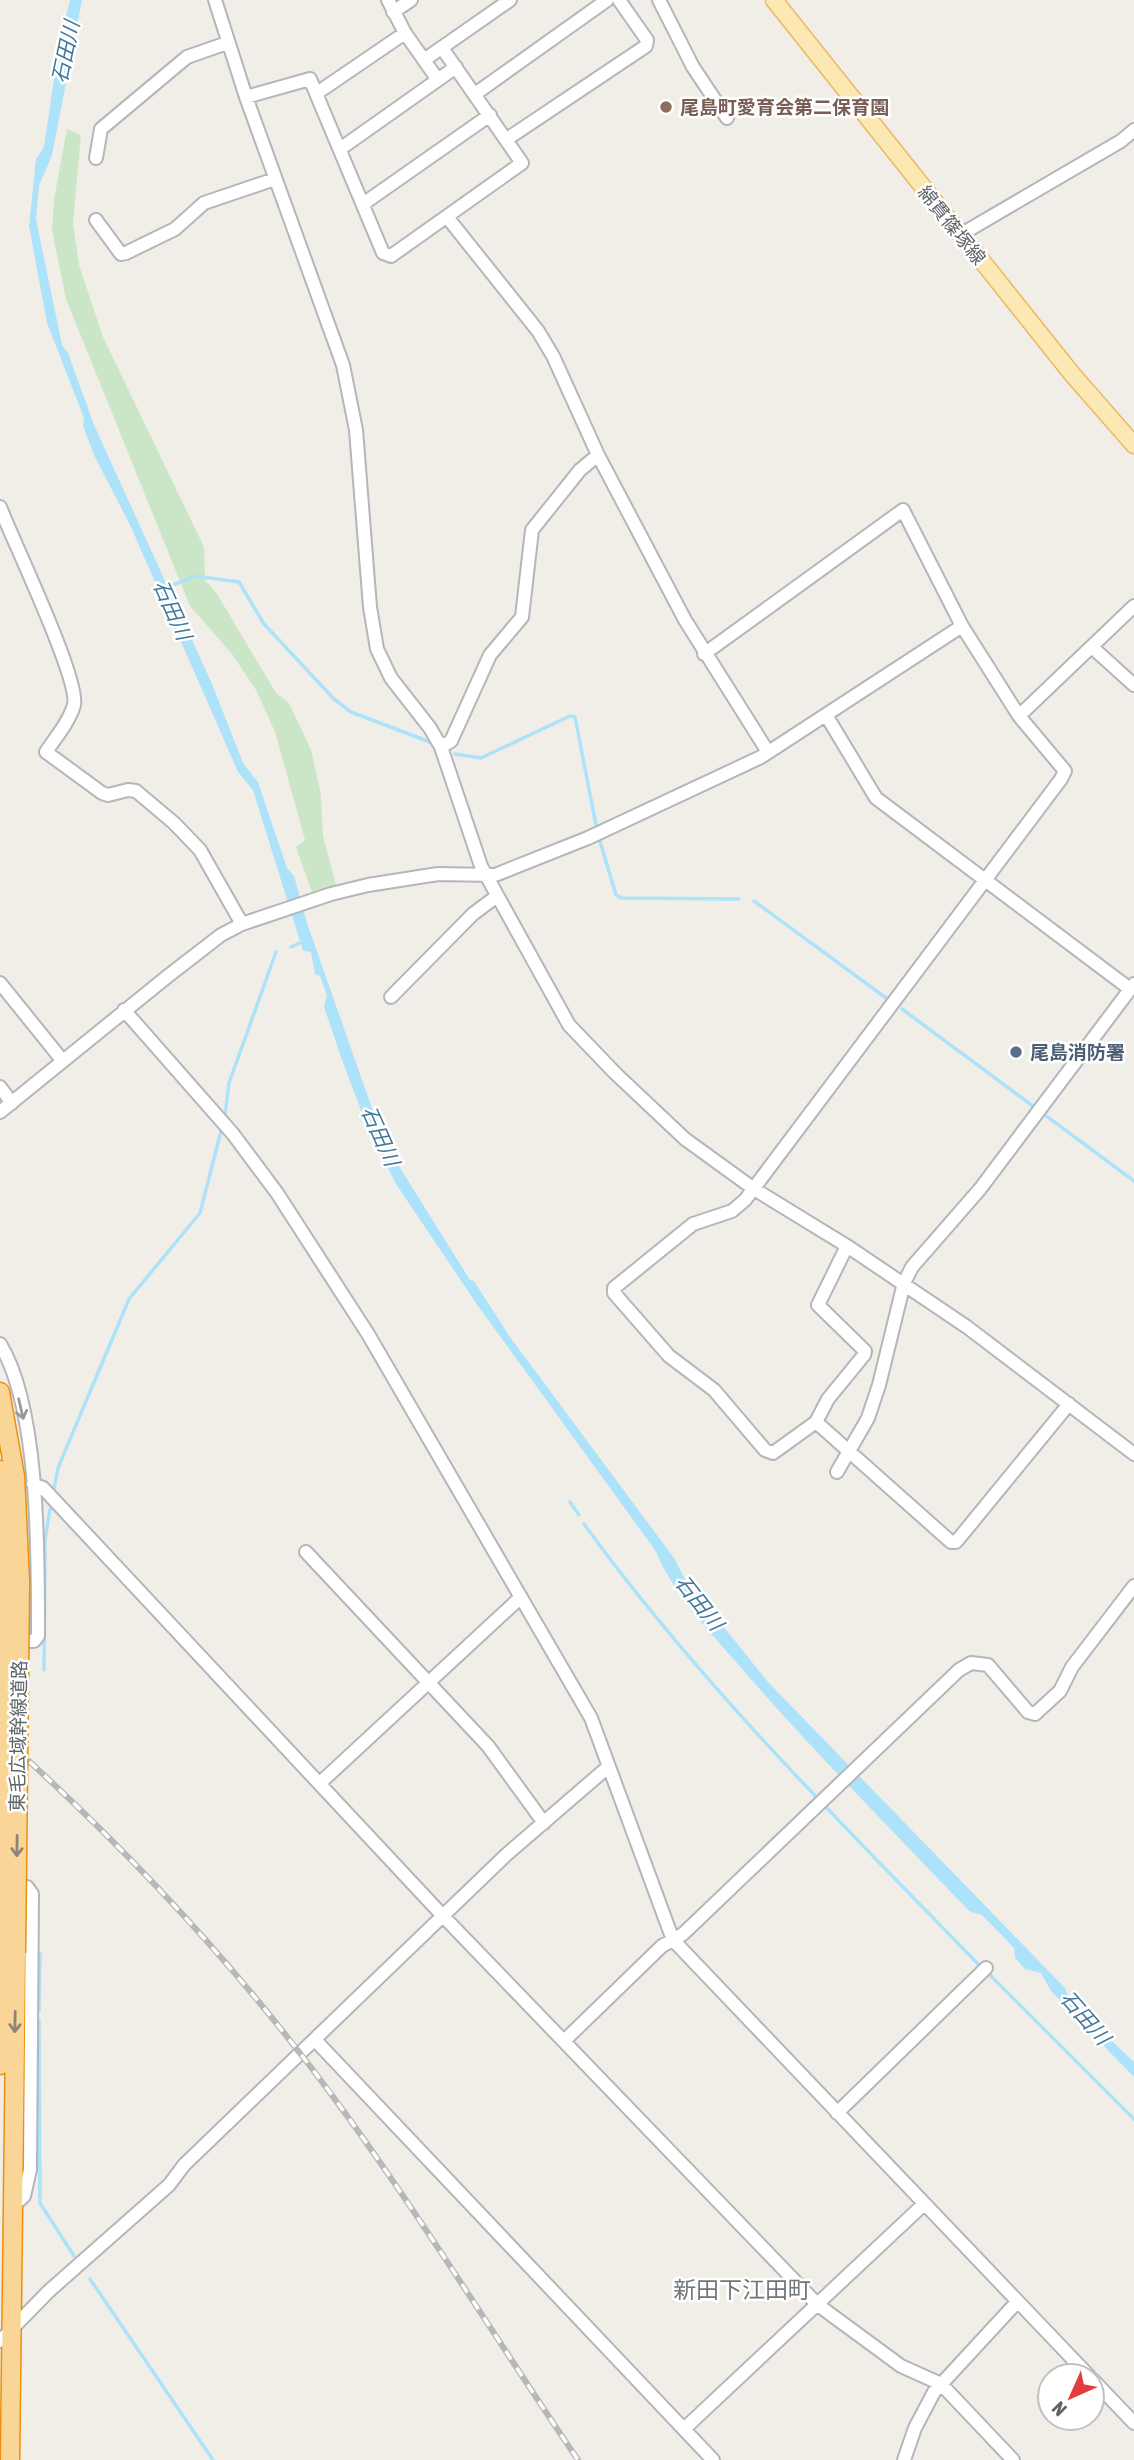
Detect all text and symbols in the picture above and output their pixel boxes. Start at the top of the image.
water label: 石田川 [47,17,84,85]
place label: 尾島町愛育会第二保育園 [680,96,889,118]
marker: 尾島町愛育会第二保育園 [658,99,674,115]
street label: 綿貫篠塚線 [914,181,990,269]
water label: 石田川 [149,576,198,645]
place label: 尾島消防署 [1030,1041,1125,1063]
marker: 尾島消防署 [1008,1044,1024,1060]
water label: 石田川 [357,1102,406,1171]
one-way arrow [15,1397,28,1420]
water label: 石田川 [671,1570,730,1636]
street label: 東毛広域幹線道路 [6,1660,30,1812]
one-way arrow [10,1834,24,1857]
water label: 石田川 [1056,1986,1117,2050]
one-way arrow [8,2010,22,2033]
district label: 新田下江田町 [673,2277,811,2303]
north arrow [1036,2362,1106,2432]
text: N [1047,2397,1071,2421]

